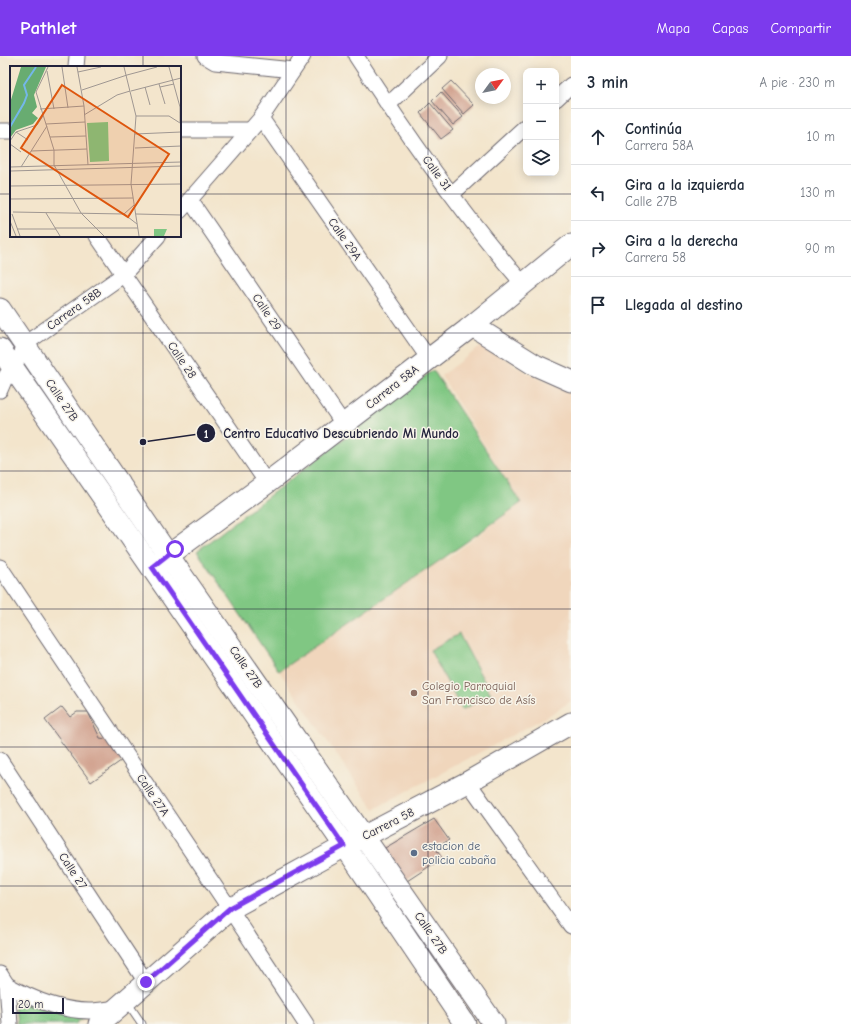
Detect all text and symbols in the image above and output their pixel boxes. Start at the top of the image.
text: Pathlet [20,17,76,39]
text: Mapa [657,20,690,37]
text: Capas [712,20,748,37]
text: Compartir [770,20,831,37]
inset map [10,66,181,237]
north arrow [475,68,511,104]
map controls [523,68,559,176]
button: + [523,68,559,104]
text: 3 min [587,73,628,92]
text: A pie · 230 m [759,75,835,90]
button: − [523,104,559,140]
text: Continúa [625,120,682,138]
icon: ahead [587,126,609,148]
text: 10 m [807,129,835,144]
text: Carrera 58A [625,138,694,153]
button: layers [523,140,559,176]
street label: Calle 31 [420,153,454,193]
text: Gira a la izquierda [625,176,745,194]
icon: left [587,182,609,204]
text: 130 m [800,185,835,200]
text: Calle 27B [625,194,677,209]
street label: Calle 29A [325,215,365,263]
text: Gira a la derecha [625,232,738,250]
icon: right [587,238,609,260]
text: 90 m [805,241,835,256]
text: Carrera 58 [625,250,686,265]
street label: Carrera 58B [44,285,104,333]
street label: Calle 29 [250,291,284,333]
icon: arrive [587,294,609,316]
text: Llegada al destino [625,296,743,314]
street label: Calle 28 [165,339,199,381]
street label: Carrera 58A [363,362,421,412]
street label: Calle 27B [43,376,81,424]
callout: Centro Educativo Descubriendo Mi Mundo [196,421,467,446]
text: Centro Educativo Descubriendo Mi Mundo [223,426,459,441]
text: 1 [204,427,209,441]
route start [166,540,184,558]
street label: Calle 27B [226,643,266,691]
place label: Colegio Parroquial San Francisco de Asís [422,679,535,707]
marker: Colegio Parroquial San Francisco de Asís [409,688,419,698]
street label: Calle 27A [134,771,172,819]
street label: Carrera 58 [360,805,416,843]
place label: estacion de policia cabaña [422,839,496,867]
marker: estacion de policia cabaña [409,848,419,858]
street label: Calle 27 [56,850,90,892]
street label: Calle 27B [411,909,451,957]
route end [137,973,155,991]
scale bar [12,996,64,1015]
text: 20 m [18,998,43,1011]

